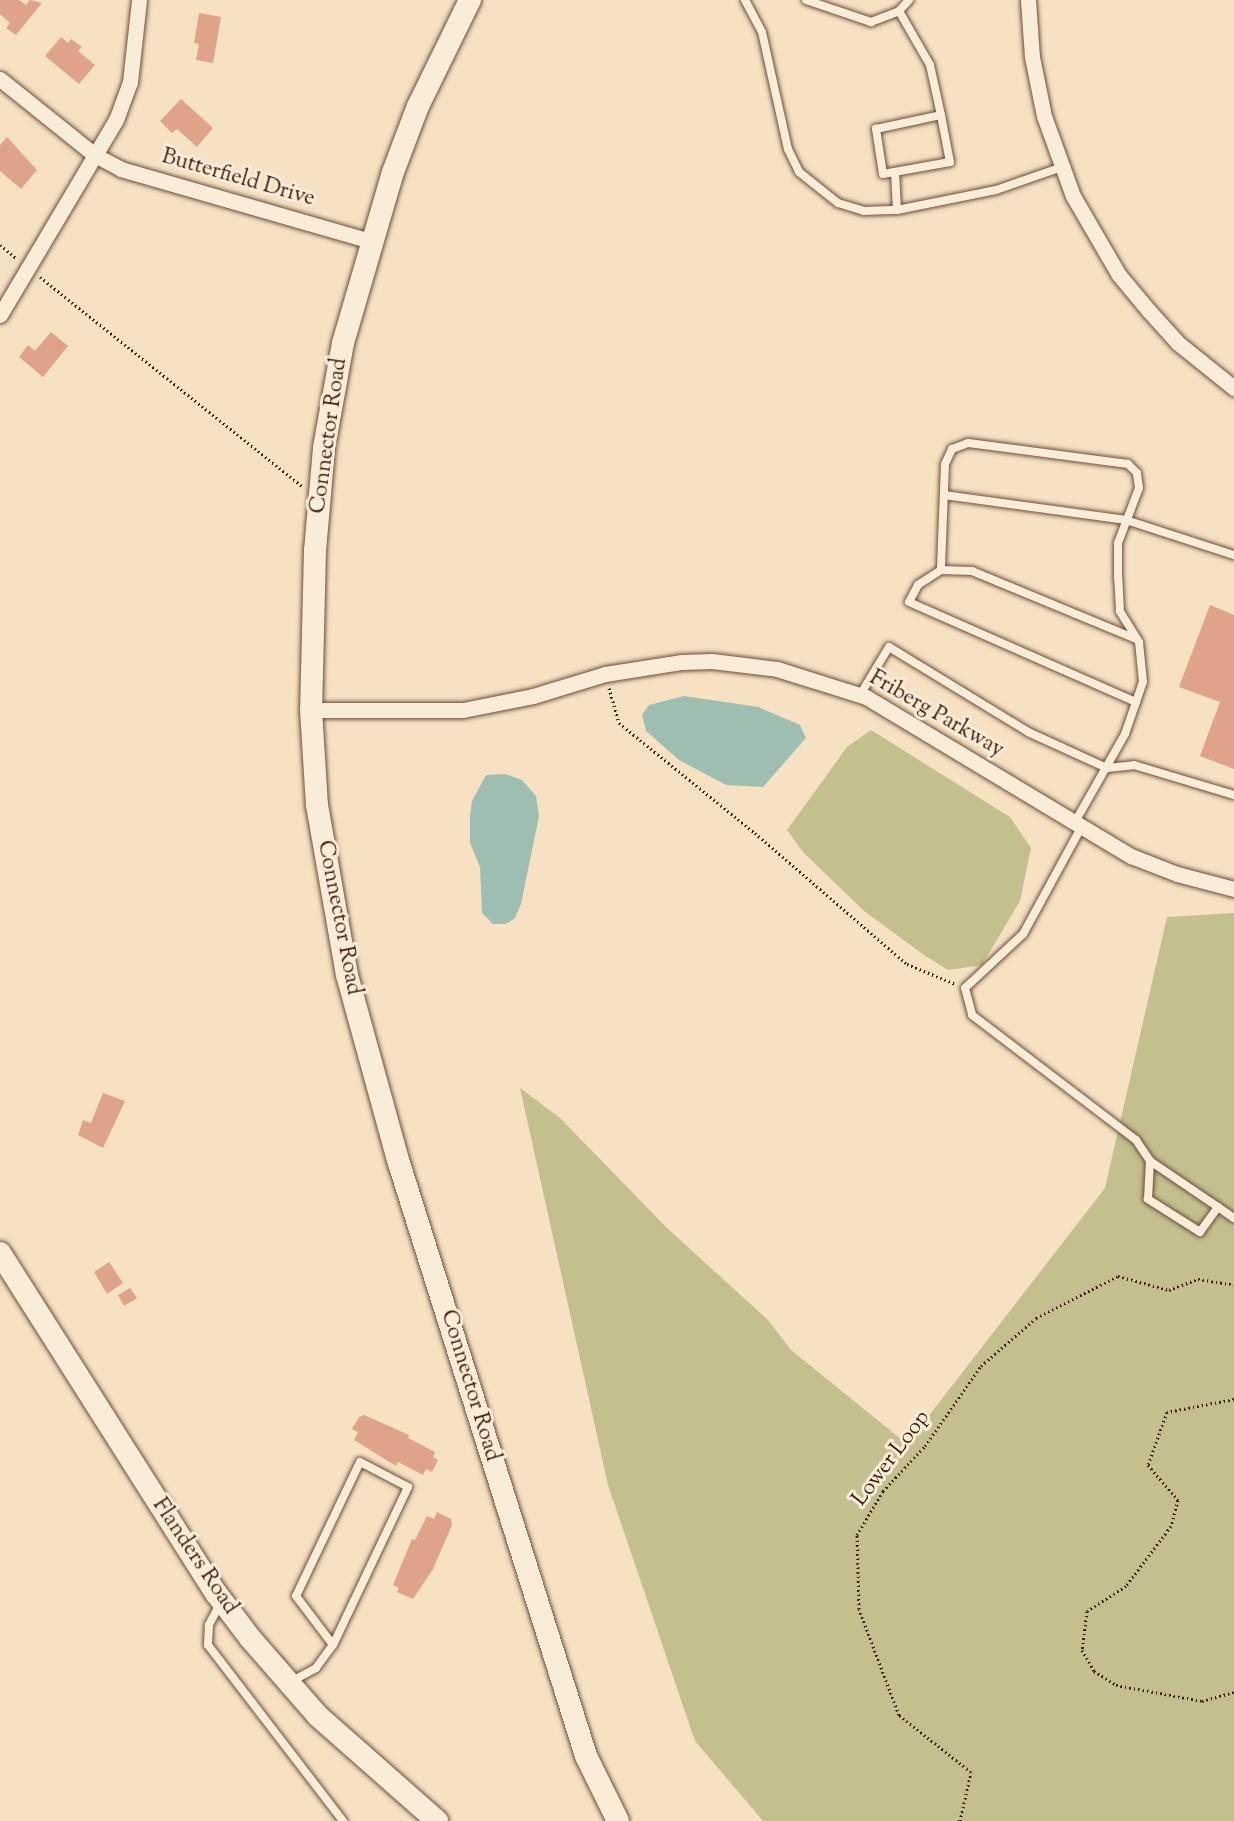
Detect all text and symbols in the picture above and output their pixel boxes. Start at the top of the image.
street label: Butterfield Drive [158,145,318,213]
street label: Connector Road [306,356,354,516]
street label: Friberg Parkway [864,666,1008,764]
street label: Connector Road [310,838,366,998]
street label: Connector Road [433,1307,505,1465]
street label: Lower Loop [847,1406,937,1512]
street label: Flanders Road [145,1494,243,1620]

